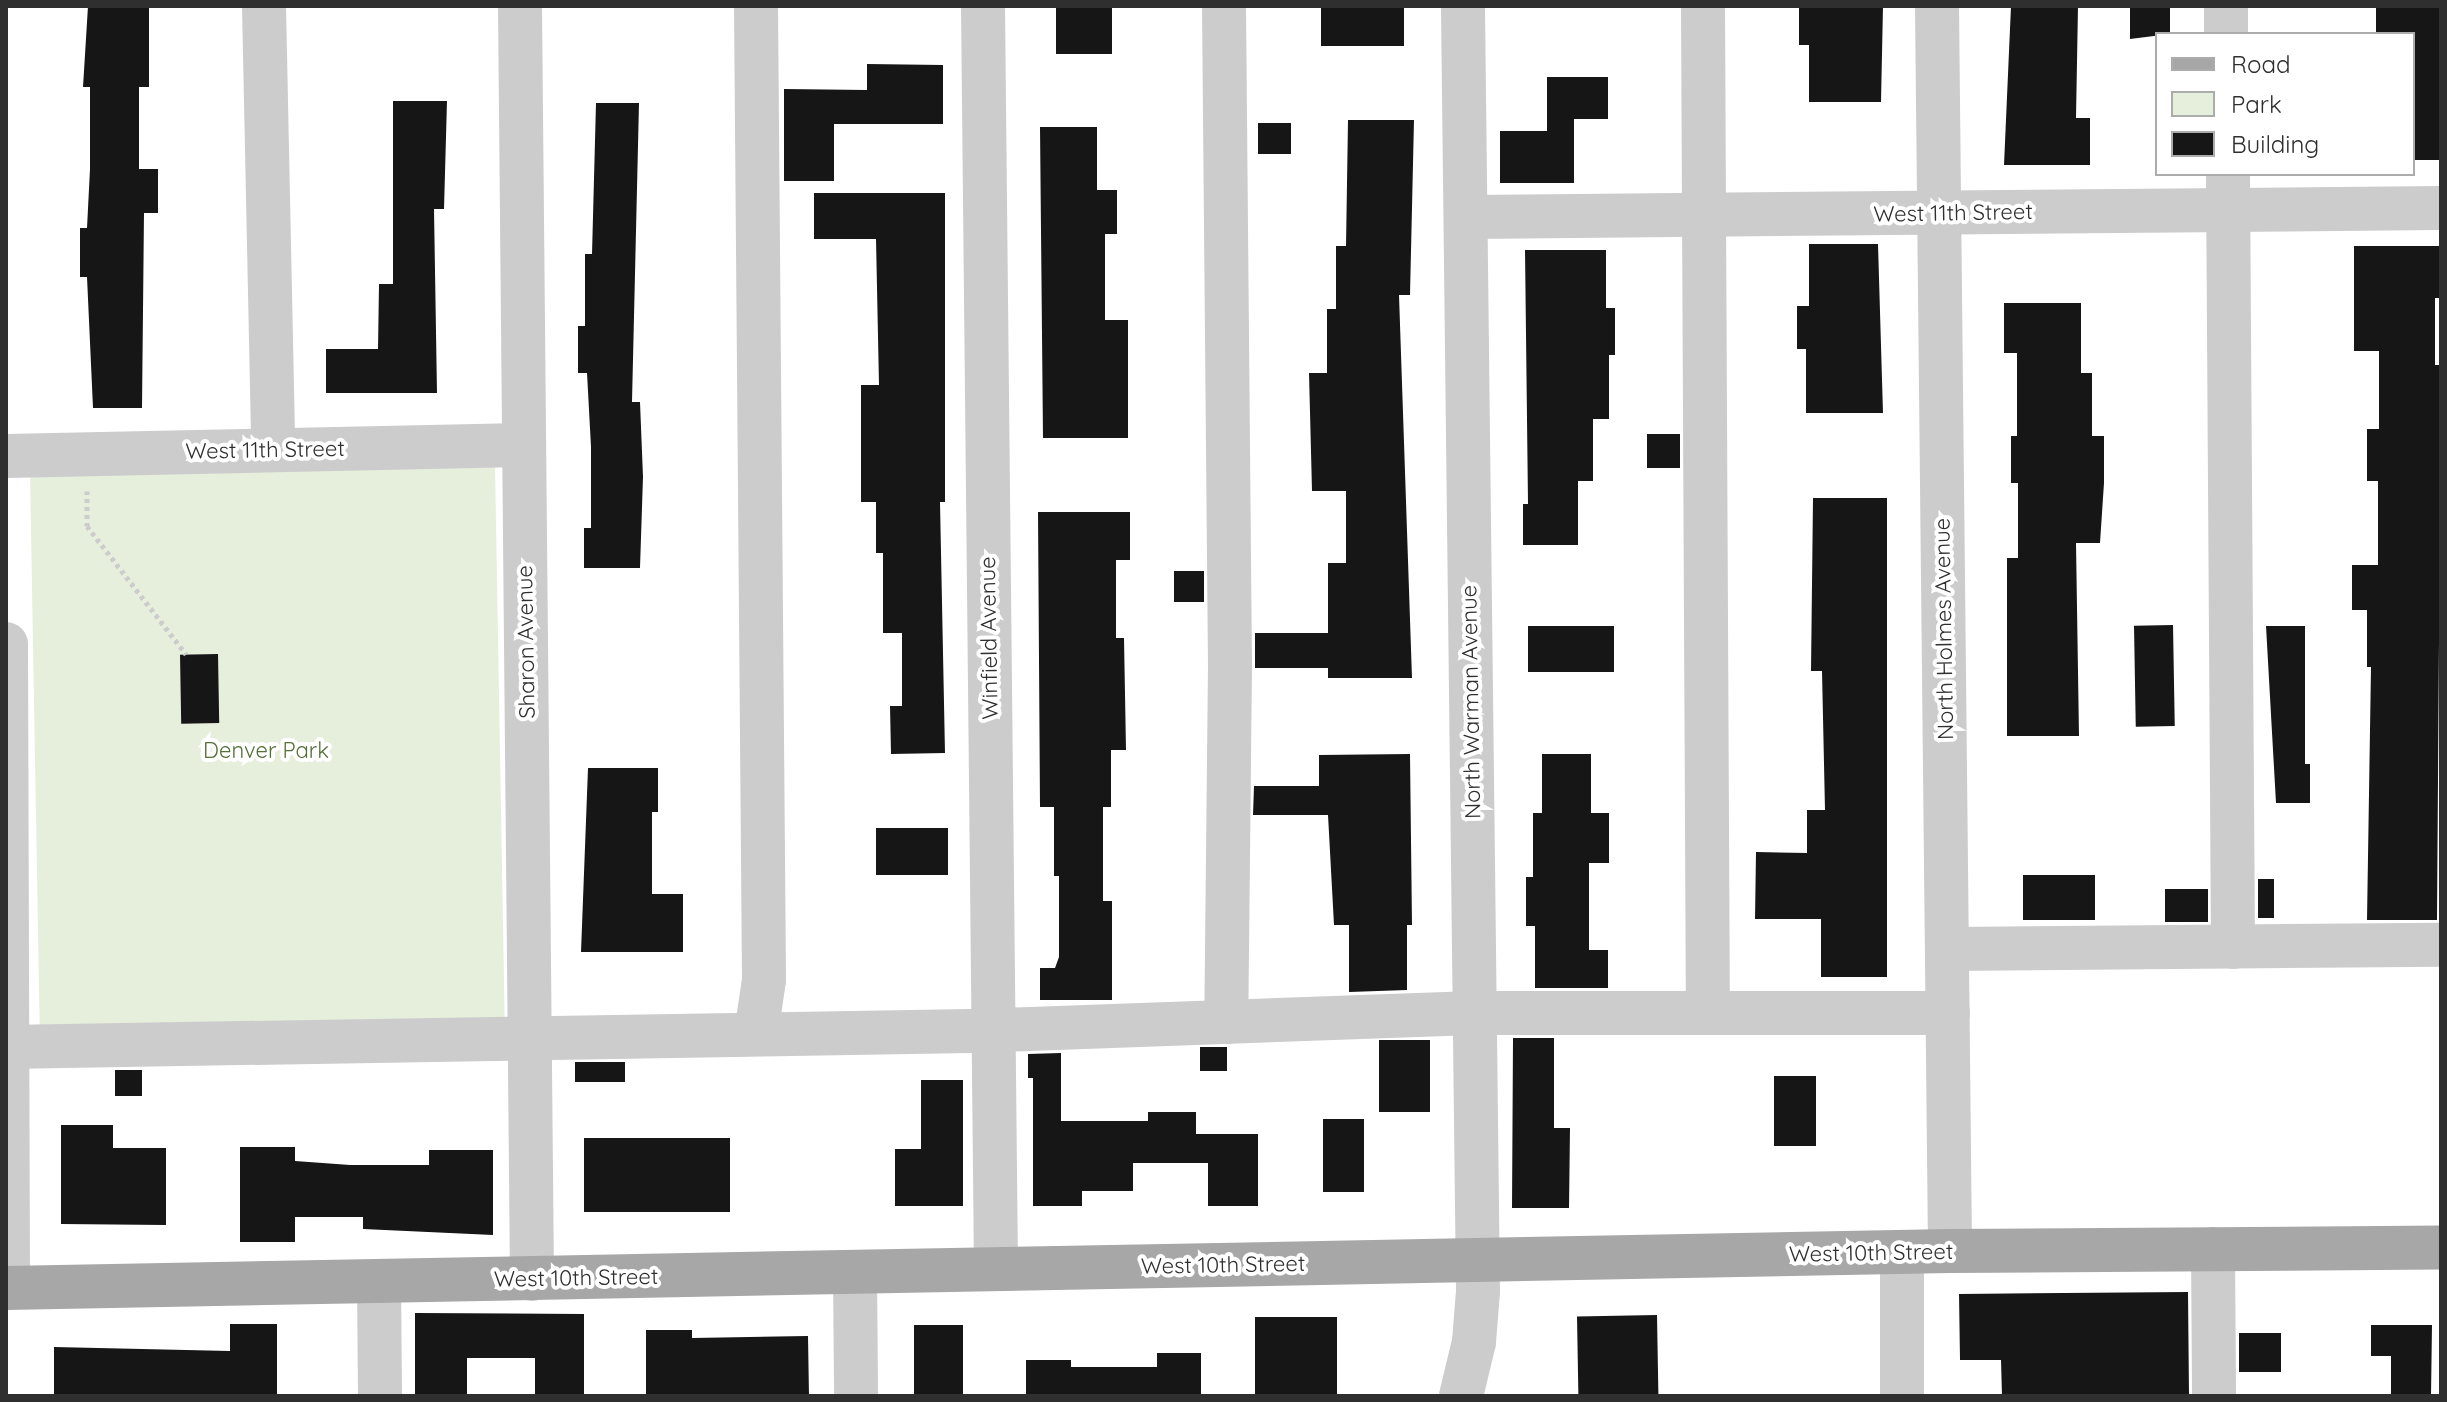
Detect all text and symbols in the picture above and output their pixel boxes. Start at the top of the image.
legend [2155,32,2415,176]
text: Road [2231,49,2291,79]
text: Park [2231,89,2282,119]
text: Building [2231,129,2319,159]
street label: West 11th Street [1873,198,2033,228]
street label: West 11th Street [185,435,345,465]
street label: North Holmes Avenue [1929,518,1959,740]
street label: Winfield Avenue [974,556,1004,720]
street label: Sharon Avenue [511,565,541,719]
street label: North Warman Avenue [1456,585,1486,819]
park label: Denver Park [203,738,329,764]
street label: West 10th Street [1789,1238,1953,1268]
street label: West 10th Street [1141,1250,1305,1280]
street label: West 10th Street [494,1263,658,1293]

